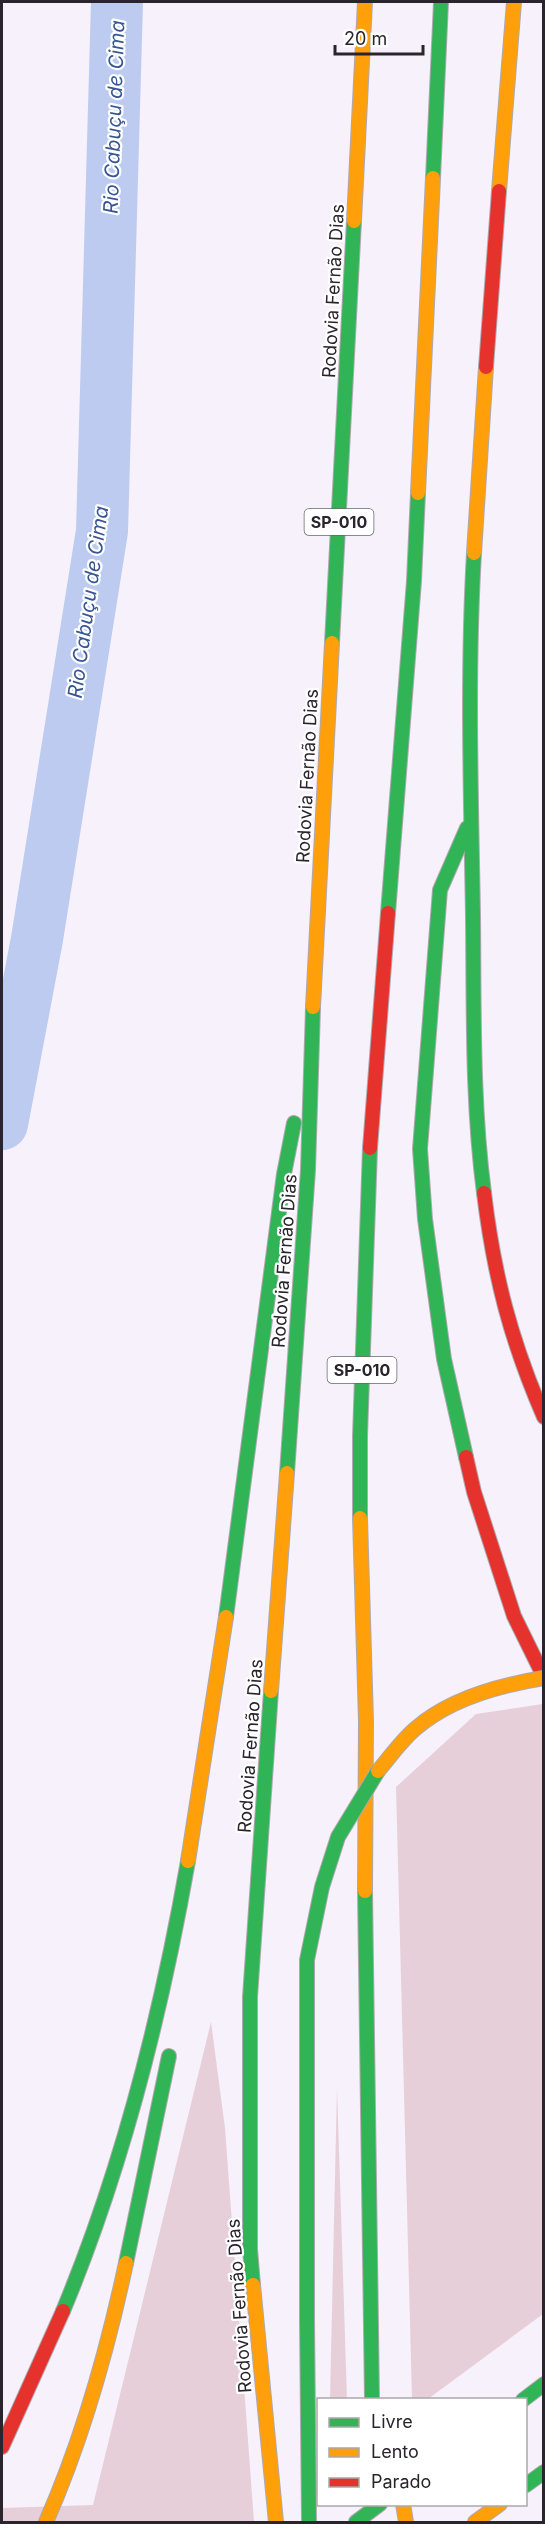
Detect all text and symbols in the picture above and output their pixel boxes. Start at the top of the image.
scale bar [335,18,424,56]
water label: Rio Cabuçu de Cima [99,20,129,214]
text: 20 m [344,28,387,49]
street label: Rodovia Fernão Dias [318,203,348,379]
water label: Rio Cabuçu de Cima [63,504,113,700]
road number: SP-010 [304,509,374,535]
street label: Rodovia Fernão Dias [292,688,322,864]
street label: Rodovia Fernão Dias [267,1173,301,1349]
road number: SP-010 [328,1357,397,1383]
street label: Rodovia Fernão Dias [233,1658,267,1834]
street label: Rodovia Fernão Dias [222,2218,256,2394]
legend [317,2398,527,2506]
text: Livre [371,2411,413,2432]
text: Lento [371,2441,419,2462]
text: Parado [371,2471,431,2492]

